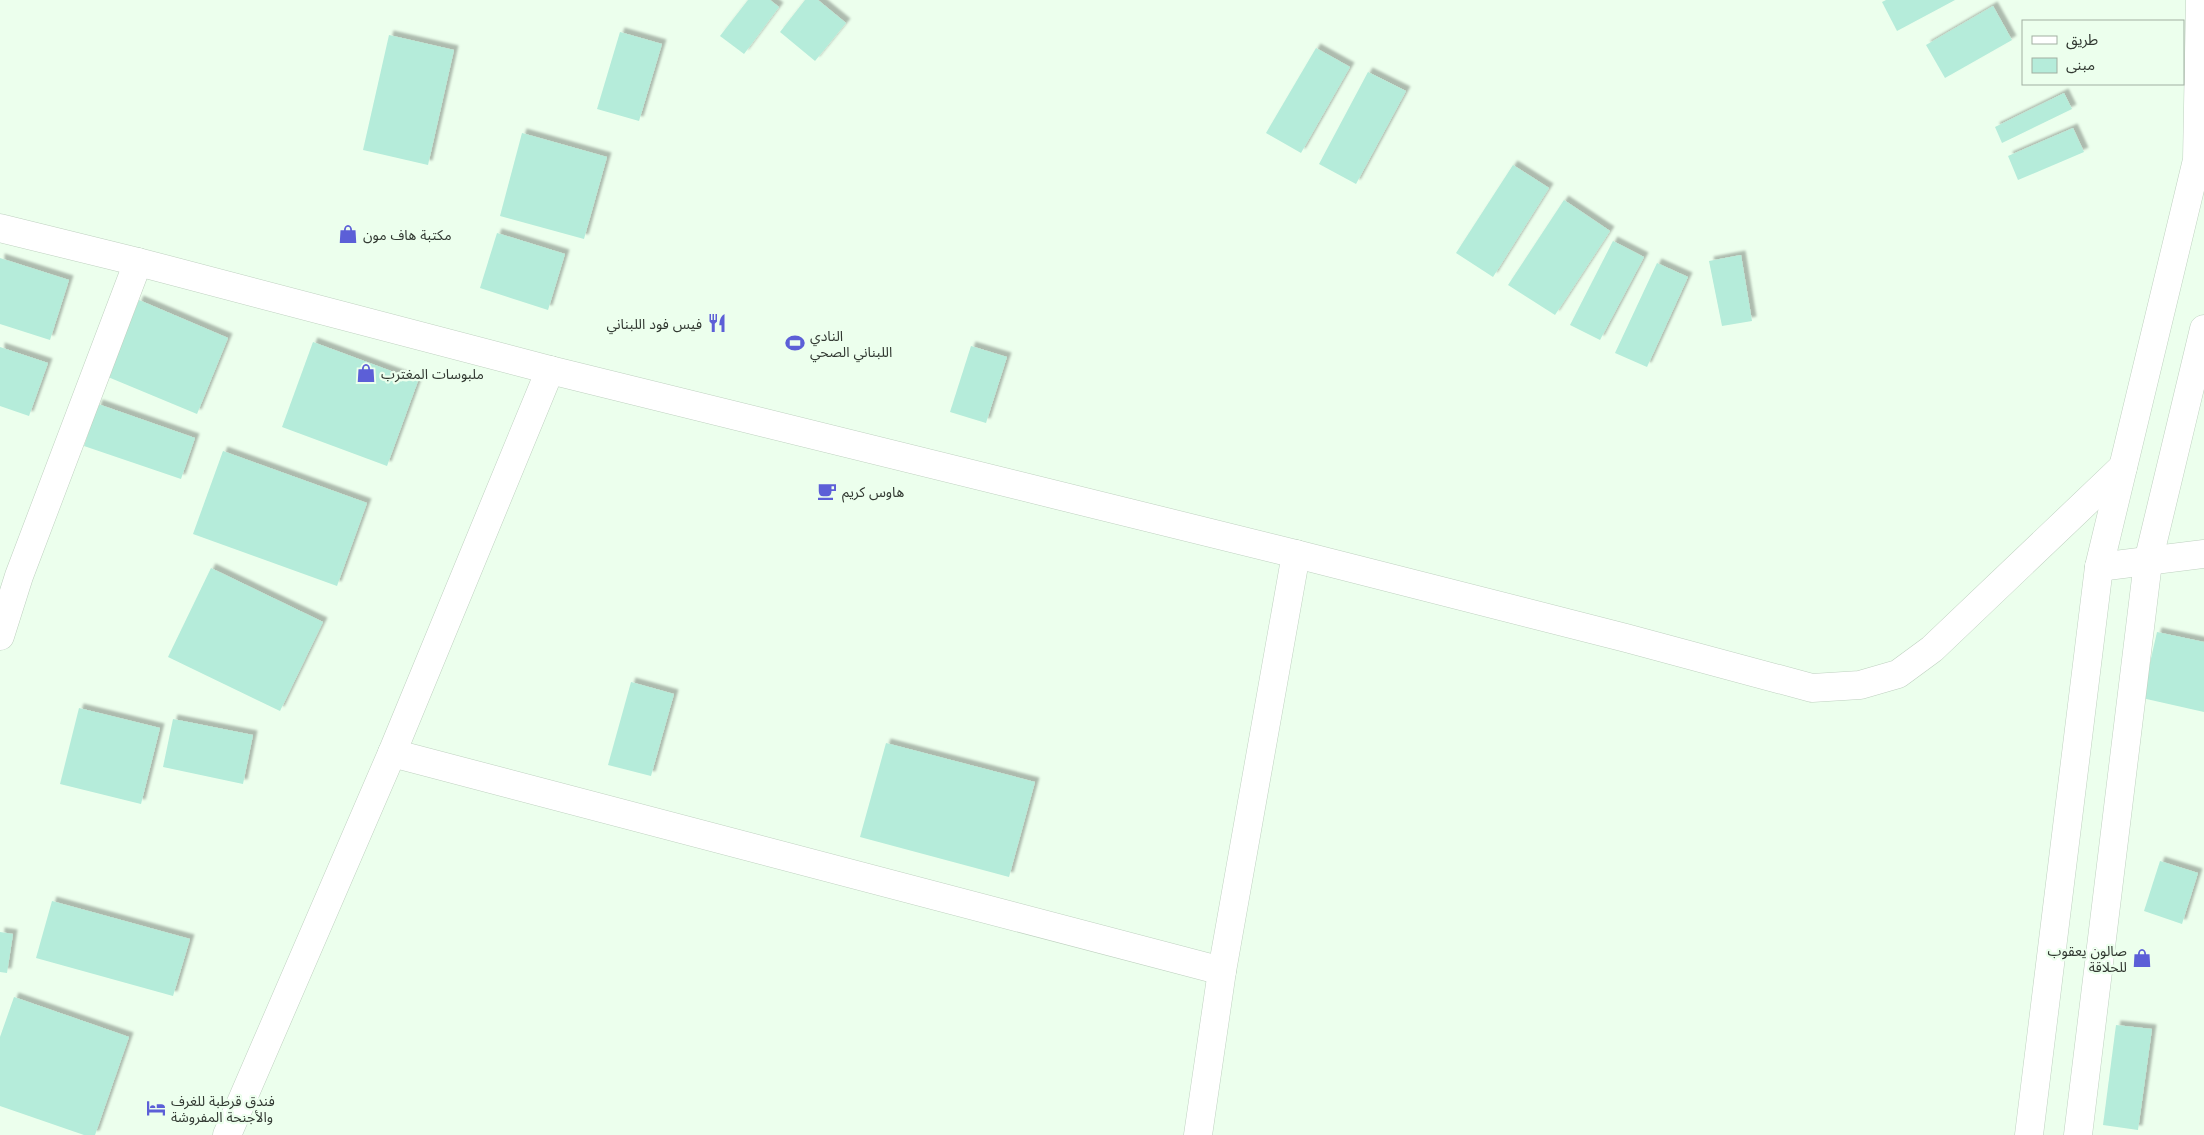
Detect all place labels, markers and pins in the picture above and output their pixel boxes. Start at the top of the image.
shop icon: مكتبة هاف مون [337,223,359,245]
place label: مكتبة هاف مون [363,226,452,244]
restaurant icon: فيس فود اللبناني [706,312,728,334]
place label: فيس فود اللبناني [606,315,702,335]
place label: النادي اللبناني الصحي [810,327,892,363]
sports icon: النادي اللبناني الصحي [784,332,806,354]
shop icon: ملبوسات المغترب [355,362,377,384]
place label: ملبوسات المغترب [381,365,484,383]
cafe icon: هاوس كريم [816,480,838,502]
place label: هاوس كريم [842,483,904,503]
place label: صالون يعقوب للحلاقة [2048,942,2127,975]
shop icon: صالون يعقوب للحلاقة [2131,947,2153,969]
place label: فندق قرطبة للغرف والأجنحة المفروشة [171,1092,275,1126]
hotel icon: فندق قرطبة للغرف والأجنحة المفروشة [145,1097,167,1119]

